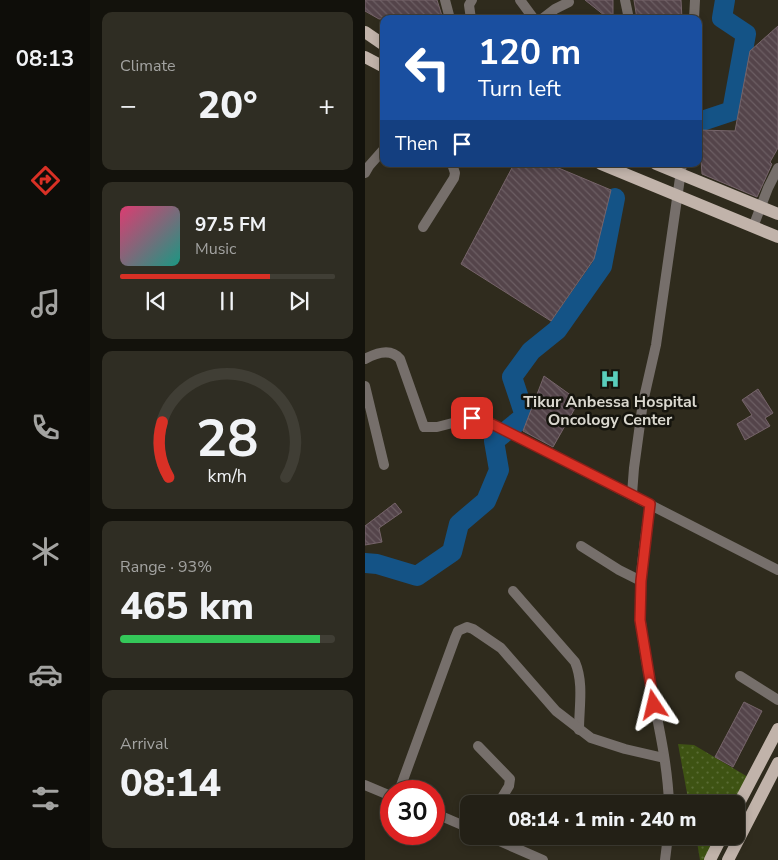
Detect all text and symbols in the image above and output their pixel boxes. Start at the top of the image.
text: 120 m [478,29,581,76]
icon: left [395,35,460,100]
text: 08:13 [16,44,74,74]
text: Climate [120,55,175,77]
text: Turn left [478,74,561,104]
text: 20° [197,80,258,131]
text: − [120,87,137,125]
text: + [318,87,335,125]
icon: arrive [448,130,476,158]
text: Then [395,131,438,157]
icon: directions [28,163,63,198]
text: 97.5 FM [195,212,266,238]
text: Music [195,238,236,260]
icon: music [28,286,63,321]
icon: previous [142,287,170,315]
icon: pause [213,287,241,315]
icon: next [285,287,313,315]
hospital icon: Tikur Anbessa Hospital Oncology Center [599,368,621,390]
place label: Tikur Anbessa Hospital Oncology Center [523,391,697,431]
pin [451,397,493,439]
text: 28 [196,403,259,474]
icon: arrive [458,404,486,432]
icon: phone [28,410,63,445]
text: km/h [208,464,247,488]
icon: climate [28,534,63,569]
text: Range · 93% [120,556,212,578]
text: 465 km [120,581,254,632]
icon: car [28,657,63,692]
position arrow [627,678,679,730]
text: Arrival [120,733,168,755]
text: 08:14 [120,758,221,809]
speed limit sign: 30 [380,780,445,845]
icon: filters [28,781,63,816]
text: 08:14 · 1 min · 240 m [509,807,696,833]

